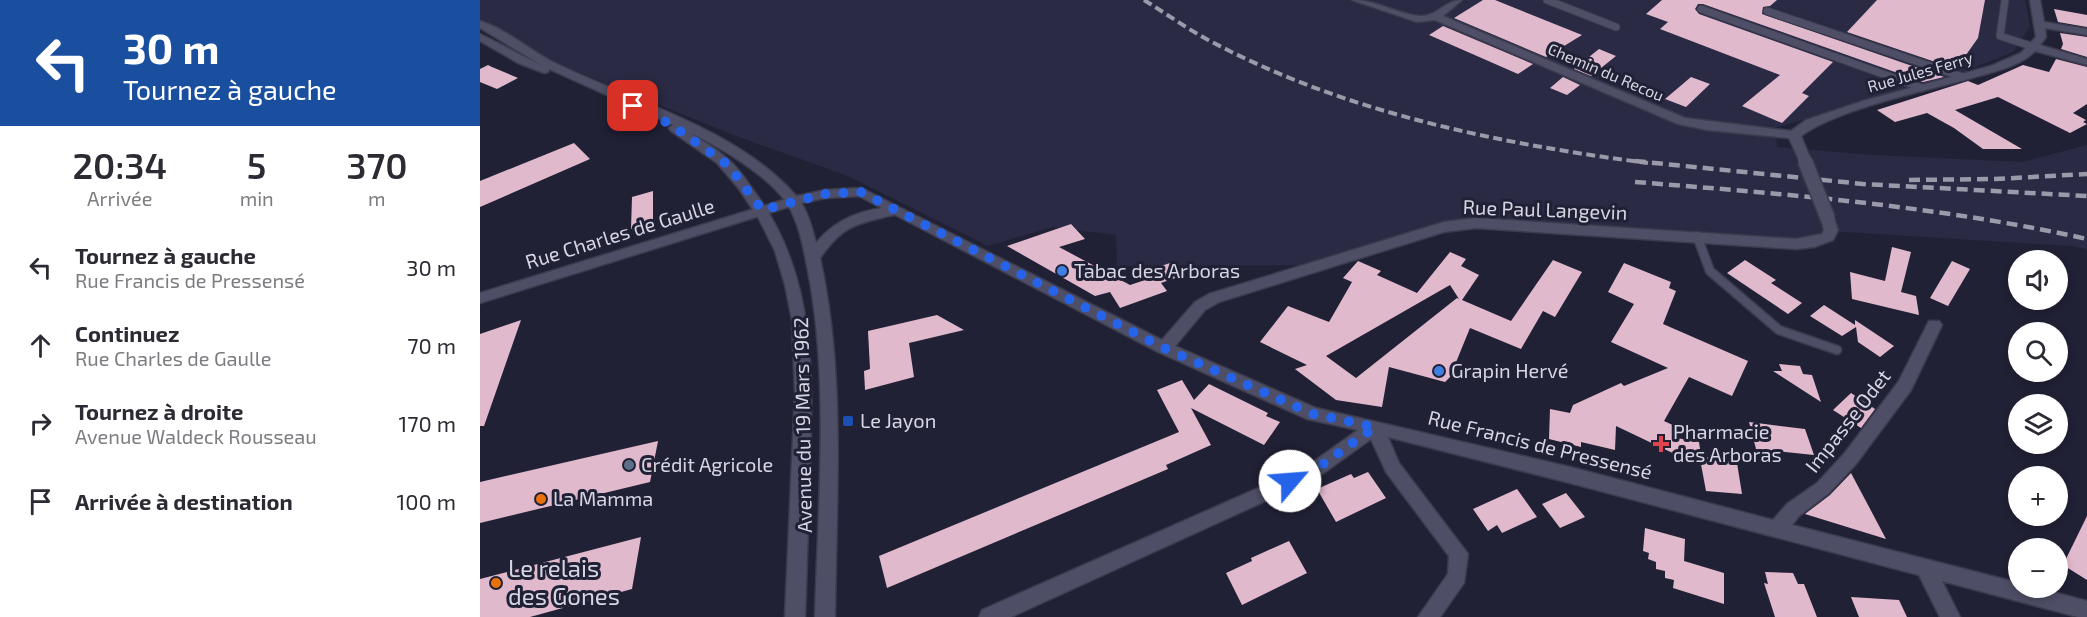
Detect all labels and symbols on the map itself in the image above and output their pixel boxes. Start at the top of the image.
street label: Chemin du Recou [1545,39,1667,105]
street label: Rue Jules Ferry [1865,47,1975,96]
pin [607,80,658,131]
street label: Rue Charles de Gaulle [522,193,717,273]
street label: Rue Paul Langevin [1462,194,1628,224]
place label: Tabac des Arboras [1074,258,1240,282]
marker: Tabac des Arboras [1055,264,1069,278]
street label: Avenue du 19 Mars 1962 [788,317,816,533]
place label: Grapin Hervé [1451,358,1569,382]
marker: Grapin Hervé [1432,364,1446,378]
street label: Impasse Odet [1800,364,1895,477]
street label: Rue Francis de Pressensé [1426,405,1655,483]
place label: Le Jayon [860,408,936,432]
marker: Le Jayon [841,414,855,428]
place label: Pharmacie des Arboras [1673,419,1782,466]
marker: Pharmacie des Arboras [1654,437,1668,451]
position arrow [1258,449,1322,513]
place label: Crédit Agricole [641,452,773,476]
marker: Crédit Agricole [622,458,636,472]
place label: La Mamma [553,486,653,510]
marker: La Mamma [534,492,548,506]
place label: Le relais des Gones [508,553,620,610]
marker: Le relais des Gones [489,576,503,590]

